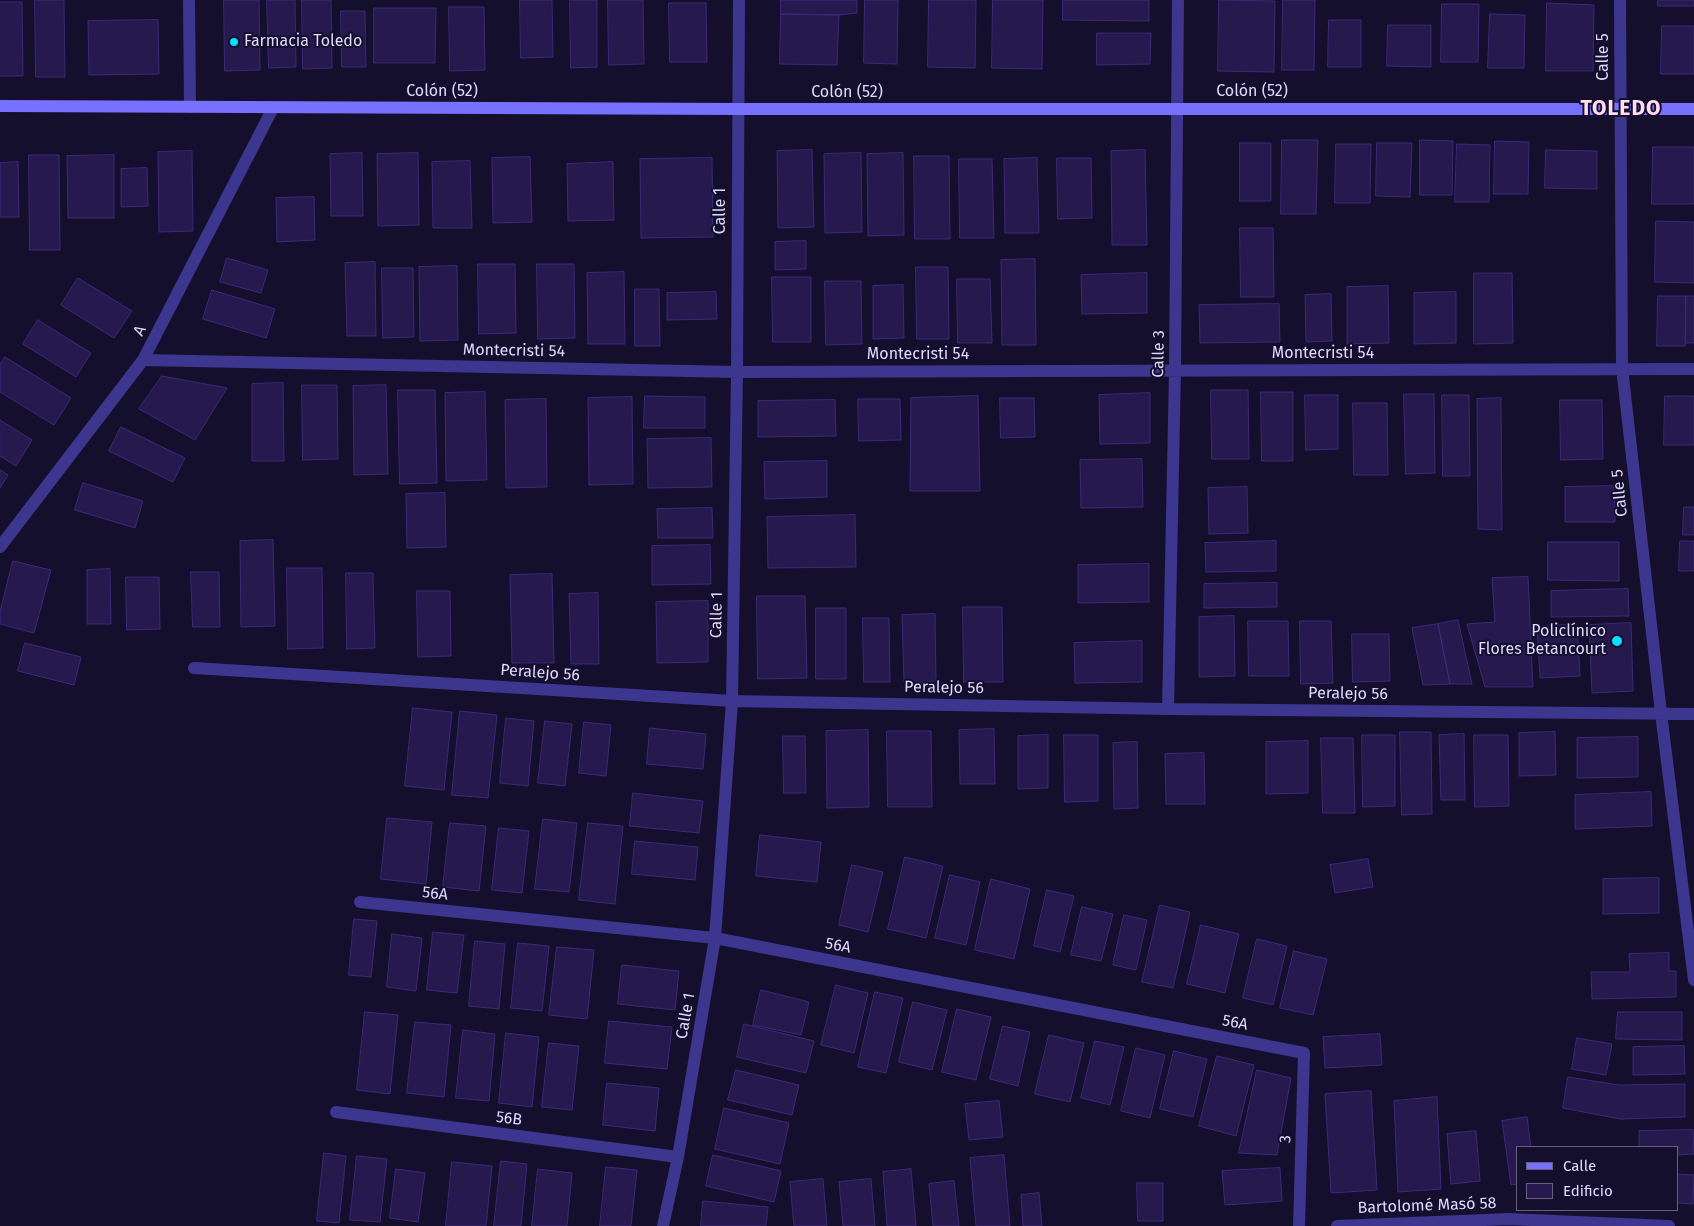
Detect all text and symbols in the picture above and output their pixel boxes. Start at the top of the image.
place label: Farmacia Toledo [244,32,362,52]
street label: Calle 5 [1594,33,1614,81]
marker: Farmacia Toledo [228,36,240,48]
street label: Colón (52) [406,82,478,102]
street label: Colón (52) [1216,82,1288,102]
street label: Colón (52) [811,83,883,103]
district label: TOLEDO [1580,96,1662,122]
street label: Calle 1 [711,188,731,234]
street label: A [129,323,151,339]
street label: Calle 3 [1149,330,1169,378]
street label: Montecristi 54 [463,341,565,361]
street label: Montecristi 54 [1272,344,1374,364]
street label: Montecristi 54 [867,345,969,365]
street label: Calle 5 [1608,468,1632,518]
street label: Calle 1 [707,592,727,638]
place label: Policlínico Flores Betancourt [1478,622,1606,660]
marker: Policlínico Flores Betancourt [1610,634,1624,648]
street label: Peralejo 56 [500,661,580,685]
street label: Peralejo 56 [904,678,984,698]
street label: Peralejo 56 [1308,684,1388,704]
street label: 56A [421,883,449,905]
street label: 56A [824,934,852,958]
street label: Calle 1 [673,991,699,1041]
street label: 56A [1221,1011,1249,1035]
street label: 56B [495,1108,523,1130]
street label: 3 [1276,1135,1296,1143]
legend [1516,1146,1679,1211]
text: Calle [1563,1157,1596,1175]
text: Edificio [1563,1182,1613,1200]
street label: Bartolomé Masó 58 [1357,1194,1497,1218]

